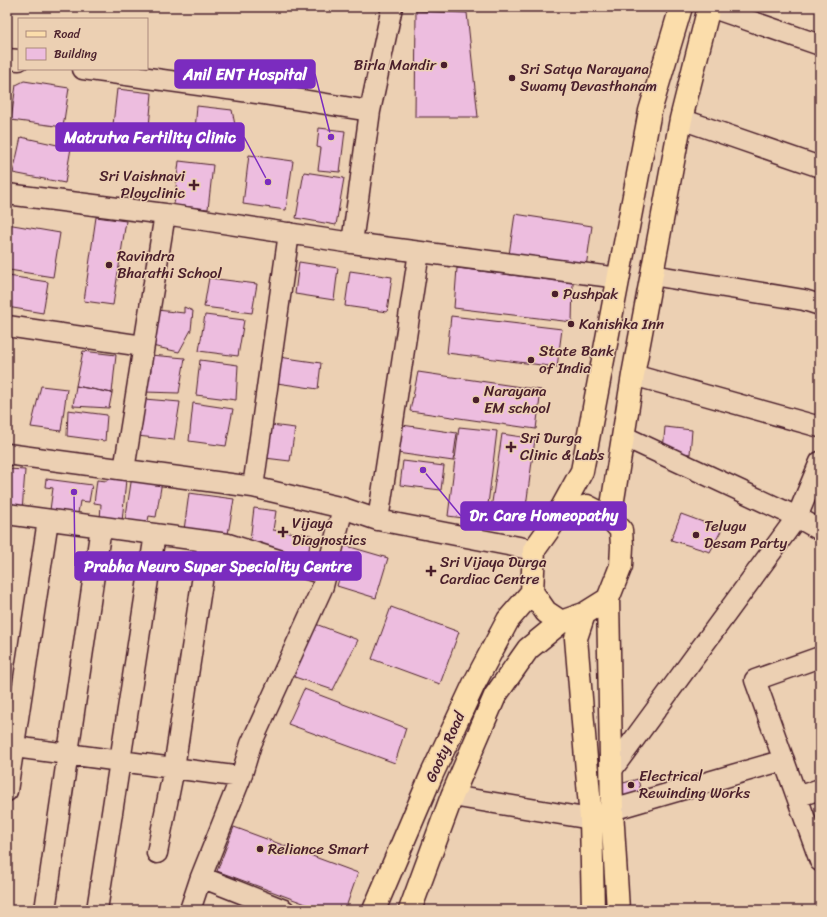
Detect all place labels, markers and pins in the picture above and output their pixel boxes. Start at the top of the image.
place label: Birla Mandir [354,52,437,78]
place label: Sri Satya Narayana Swamy Devasthanam [520,56,657,99]
callout: Anil ENT Hospital [175,60,315,88]
marker: Birla Mandir [439,60,449,70]
marker: Sri Satya Narayana Swamy Devasthanam [507,73,517,83]
callout: Matrutva Fertility Clinic [56,123,244,151]
place label: Sri Vaishnavi Ployclinic [99,163,186,206]
marker: Sri Vaishnavi Ployclinic [188,179,200,191]
place label: Ravindra Bharathi School [117,243,222,286]
marker: Ravindra Bharathi School [104,260,114,270]
place label: Pushpak [563,281,619,307]
marker: Pushpak [550,289,560,299]
place label: Kanishka Inn [579,311,664,337]
marker: Kanishka Inn [566,319,576,329]
place label: State Bank of India [539,338,615,381]
marker: State Bank of India [526,355,536,365]
place label: Narayana EM school [484,378,551,421]
marker: Narayana EM school [471,395,481,405]
place label: Sri Durga Clinic & Labs [520,425,604,468]
marker: Sri Durga Clinic & Labs [505,441,517,453]
callout: Dr. Care Homeopathy [461,502,626,530]
place label: Vijaya Diagnostics [292,510,367,553]
place label: Telugu Desam Party [704,513,788,556]
marker: Vijaya Diagnostics [277,526,289,538]
marker: Telugu Desam Party [691,530,701,540]
place label: Sri Vijaya Durga Cardiac Centre [440,549,547,592]
callout: Prabha Neuro Super Speciality Centre [75,552,361,580]
marker: Sri Vijaya Durga Cardiac Centre [425,565,437,577]
place label: Electrical Rewinding Works [639,763,750,806]
marker: Electrical Rewinding Works [626,780,636,790]
place label: Reliance Smart [268,836,370,862]
marker: Reliance Smart [255,844,265,854]

